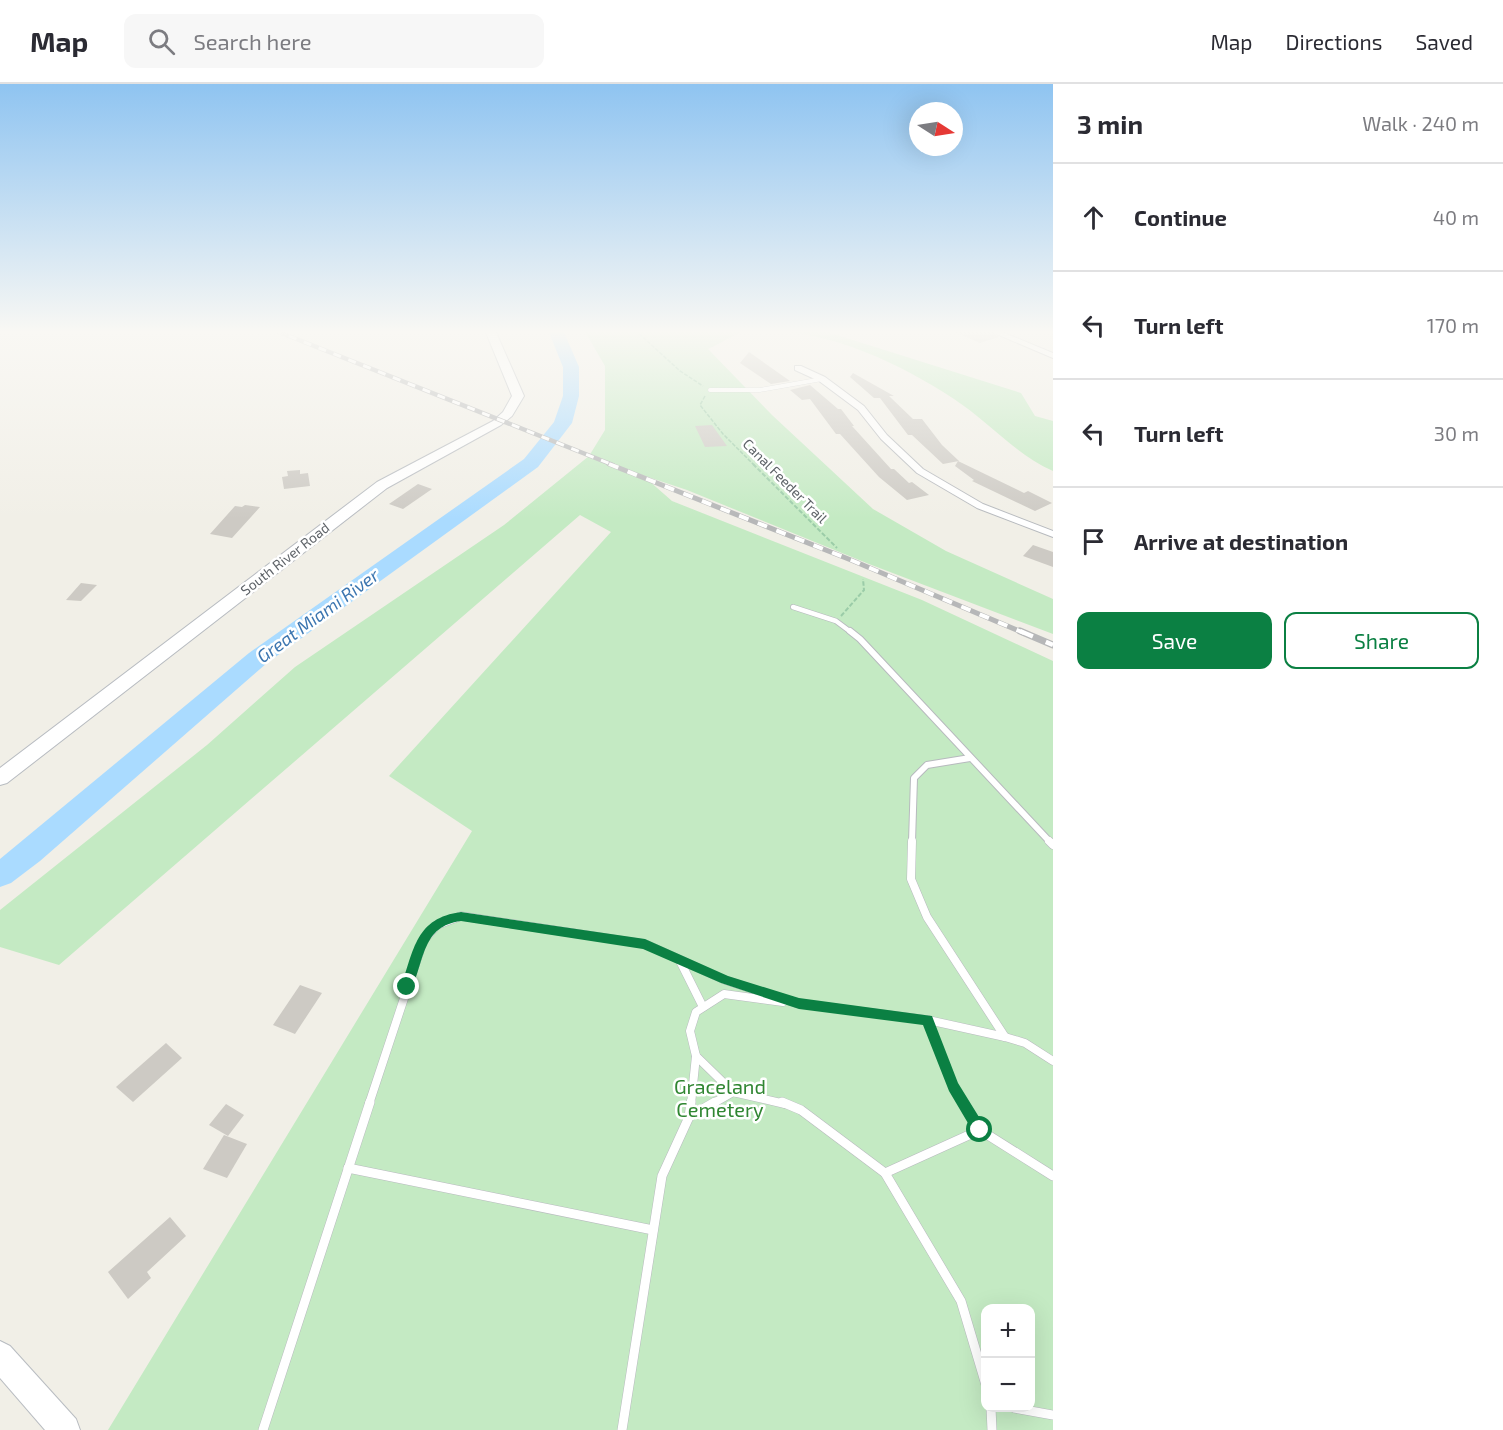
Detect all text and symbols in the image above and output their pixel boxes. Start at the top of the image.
search box [124,14,544,68]
text: Map [30,24,88,58]
icon: search [145,25,178,58]
text: Search here [193,28,312,54]
text: Map [1210,29,1253,54]
text: Directions [1286,29,1382,54]
text: Saved [1415,29,1473,54]
north arrow [909,102,963,156]
text: 3 min [1077,108,1143,139]
text: Walk · 240 m [1362,111,1479,135]
icon: ahead [1077,201,1110,234]
text: Continue [1134,204,1227,230]
text: 40 m [1433,205,1479,229]
icon: left [1077,309,1110,342]
text: Turn left [1134,312,1223,338]
text: 170 m [1427,313,1479,337]
icon: left [1077,417,1110,450]
text: Turn left [1134,420,1223,446]
text: 30 m [1434,421,1479,445]
street label: Canal Feeder Trail [740,435,832,527]
street label: South River Road [237,519,332,599]
icon: arrive [1077,525,1110,558]
text: Arrive at destination [1134,528,1348,554]
water label: Great Miami River [252,563,383,667]
button: Save [1077,612,1272,669]
button: Share [1284,612,1479,669]
route end [393,973,419,999]
park label: Graceland Cemetery [674,1074,766,1121]
route start [966,1116,992,1142]
map controls [981,1304,1035,1412]
button: + [981,1304,1035,1358]
button: − [981,1358,1035,1412]

